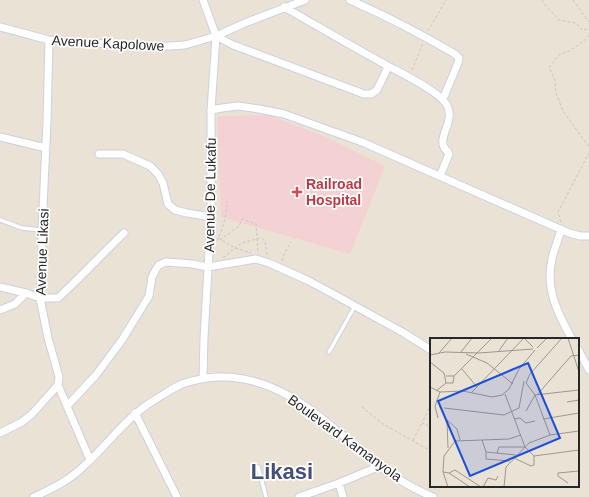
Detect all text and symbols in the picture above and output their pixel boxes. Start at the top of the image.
street label: Avenue Kapolowe [51,32,165,54]
street label: Avenue De Lukafu [201,137,219,253]
place label: Railroad Hospital [306,176,362,208]
marker: Railroad Hospital [291,186,303,198]
street label: Avenue Likasi [32,208,52,296]
inset map [430,338,579,487]
street label: Boulevard Kamanyola [285,391,405,485]
district label: Likasi [251,459,313,484]

